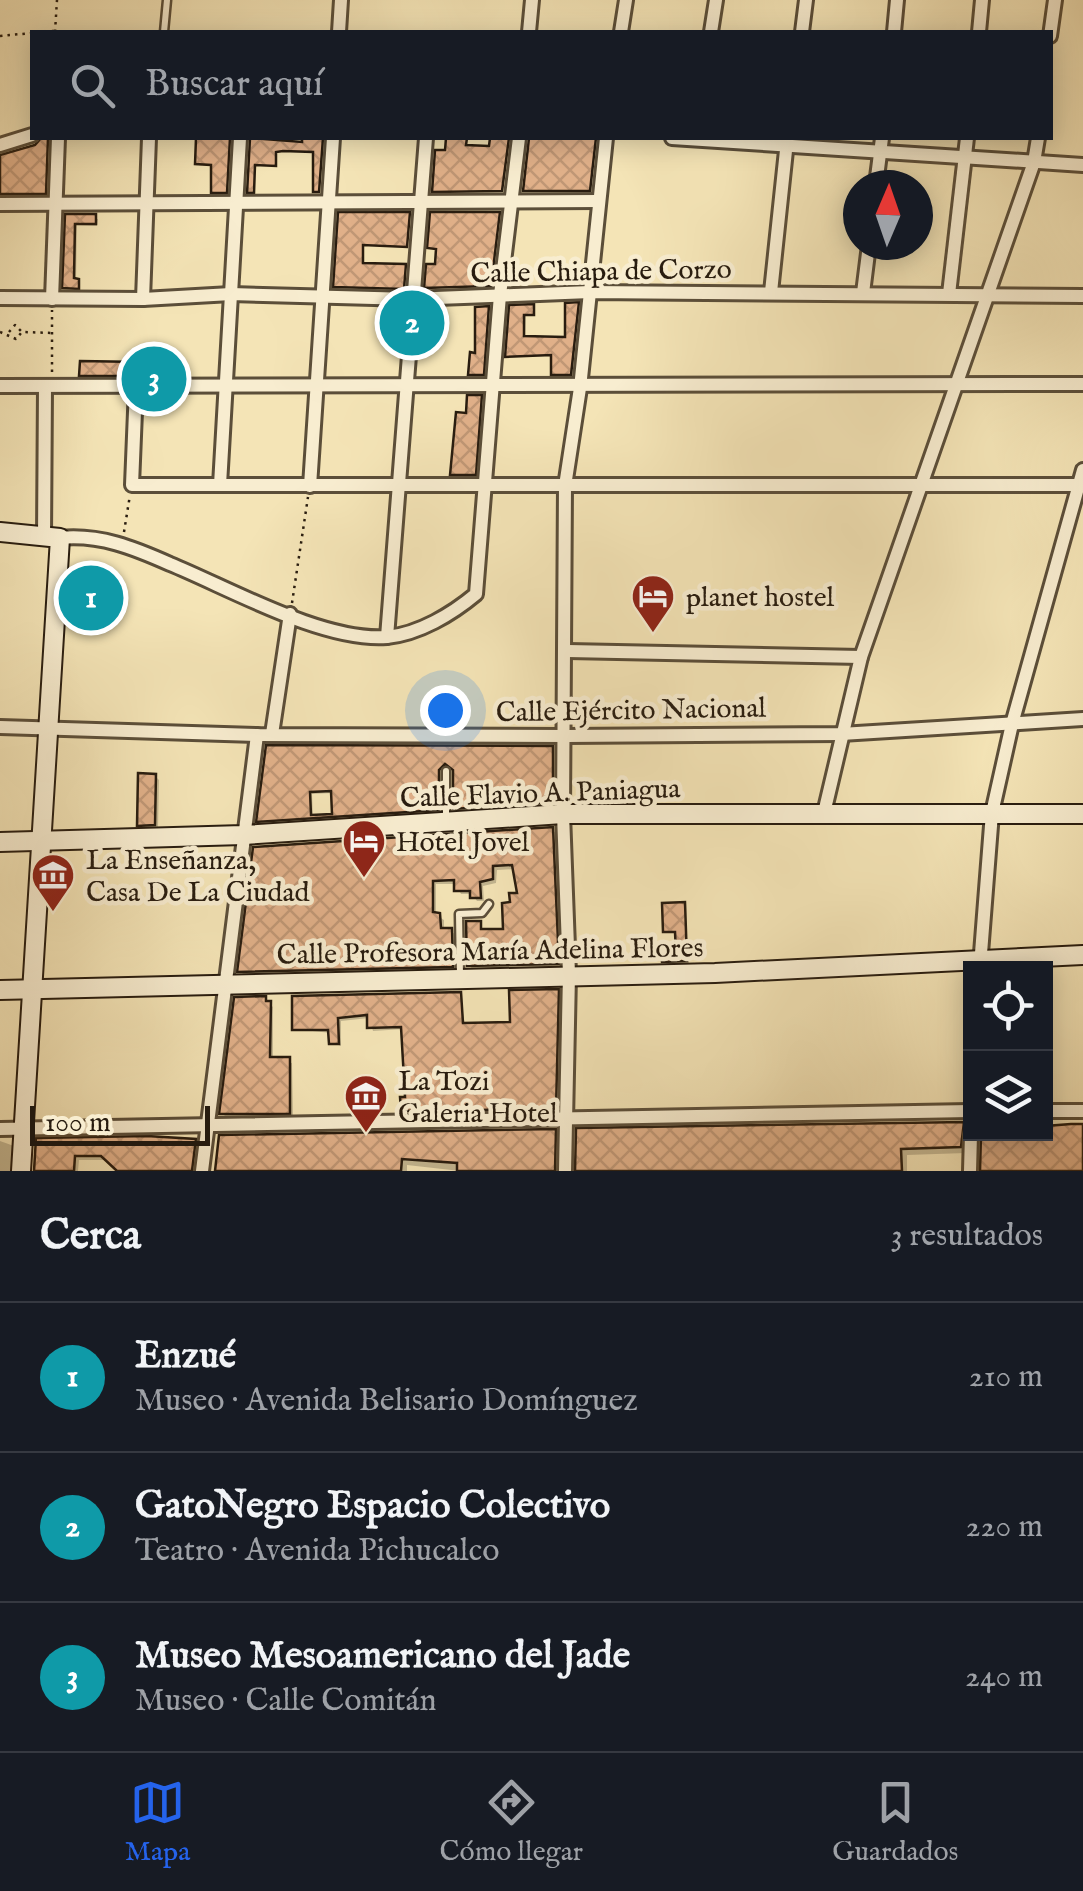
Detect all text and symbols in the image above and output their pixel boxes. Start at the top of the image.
search box [30,30,1053,140]
icon: search [65,58,120,113]
text: Buscar aquí [145,61,323,109]
north arrow [843,170,933,260]
street label: Calle Chiapa de Corzo [470,253,732,292]
pin: 2 [380,286,444,360]
pin: 3 [122,342,186,416]
pin: 1 [58,560,124,636]
hotel icon: planet hostel [630,573,676,634]
place label: planet hostel [686,581,835,616]
your location [420,685,471,736]
street label: Calle Ejército Nacional [496,692,767,731]
street label: Calle Flavio A. Paniagua [399,772,682,817]
hotel icon: Hotel Jovel [341,818,387,879]
place label: Hotel Jovel [396,826,530,861]
place label: La Enseñanza, Casa De La Ciudad [86,844,310,911]
museum icon: La Enseñanza, Casa De La Ciudad [30,852,76,913]
street label: Calle Profesora María Adelina Flores [276,931,704,974]
map controls [963,961,1053,1141]
button: locate [963,961,1053,1051]
button: layers [963,1051,1053,1141]
place label: La Tozi Galeria Hotel [398,1065,558,1132]
museum icon: La Tozi Galeria Hotel [343,1073,389,1134]
scale bar [30,1101,210,1146]
text: 100 m [45,1106,111,1141]
text: Cerca [40,1210,141,1263]
text: 3 resultados [891,1216,1043,1257]
text: Enzué [135,1333,236,1381]
text: 1 [67,1357,78,1398]
text: 210 m [969,1357,1043,1398]
text: Museo · Avenida Belisario Domínguez [135,1381,638,1422]
text: GatoNegro Espacio Colectivo [135,1483,610,1531]
text: 2 [65,1507,80,1548]
text: 220 m [966,1507,1043,1548]
text: Teatro · Avenida Pichucalco [135,1531,499,1572]
text: Museo Mesoamericano del Jade [135,1633,630,1681]
text: 3 [67,1657,78,1698]
text: 240 m [965,1657,1043,1698]
text: Museo · Calle Comitán [135,1681,436,1722]
tab: Mapa [125,1775,190,1870]
tab: Cómo llegar [440,1775,583,1870]
tab: Guardados [832,1775,958,1870]

